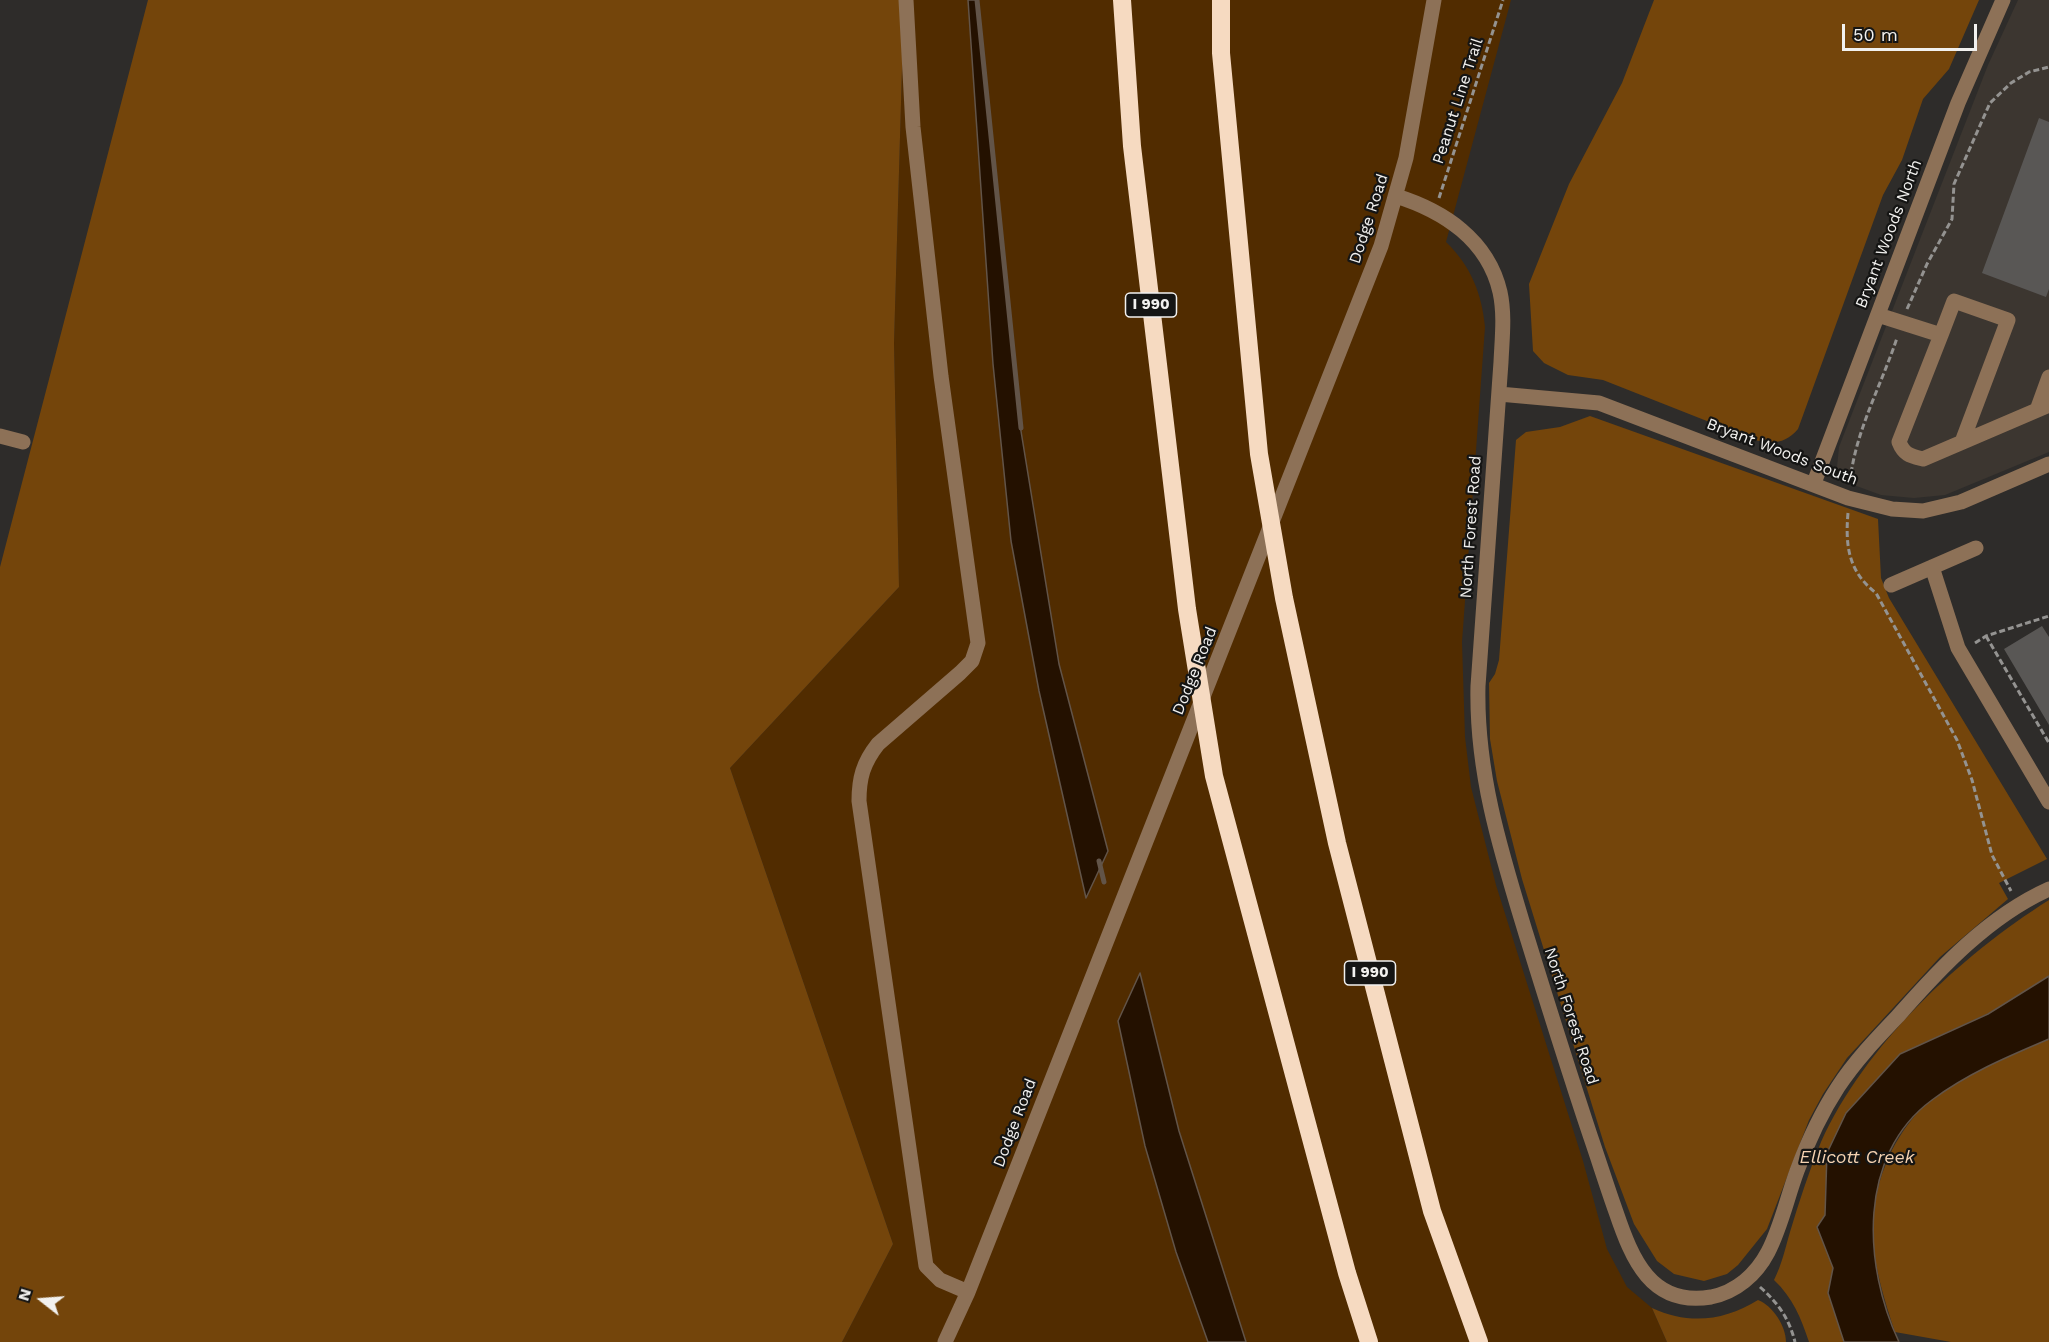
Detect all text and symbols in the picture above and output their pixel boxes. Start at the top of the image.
scale bar [1845,12,1980,50]
text: 50 m [1853,24,1898,45]
street label: Peanut Line Trail [1429,36,1487,166]
street label: Bryant Woods North [1852,157,1926,311]
street label: Dodge Road [1345,172,1393,266]
road number: I 990 [1126,293,1176,317]
street label: Bryant Woods South [1704,414,1860,490]
street label: North Forest Road [1456,455,1486,599]
street label: Dodge Road [1169,624,1221,718]
street label: North Forest Road [1540,945,1602,1087]
road number: I 990 [1344,961,1396,985]
street label: Dodge Road [989,1076,1041,1170]
water label: Ellicott Creek [1799,1147,1915,1169]
north arrow [12,1270,72,1330]
text: N [13,1286,35,1303]

